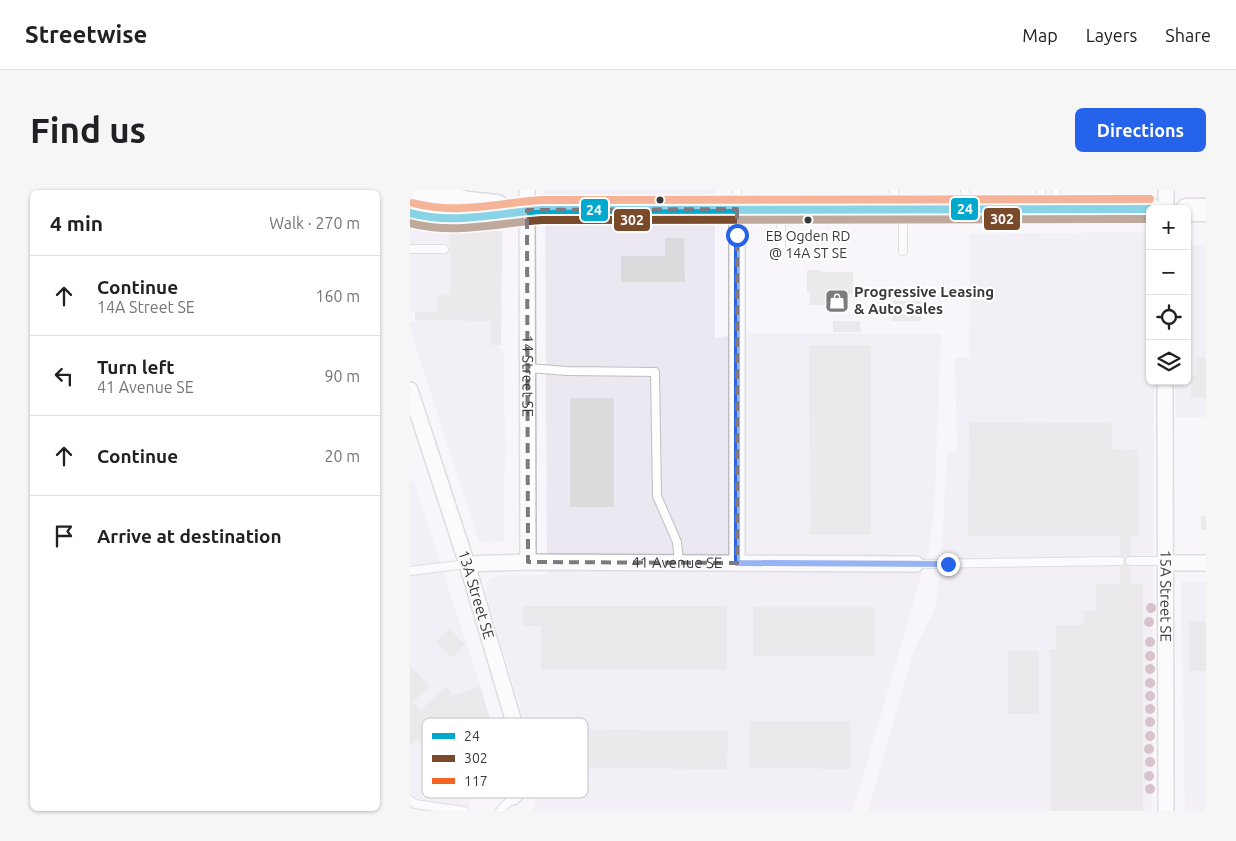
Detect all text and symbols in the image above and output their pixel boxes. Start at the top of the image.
text: Streetwise [25,21,147,48]
text: Map [1022,25,1058,45]
text: Layers [1086,25,1137,45]
text: Share [1165,25,1211,45]
button: Directions [1075,108,1206,152]
text: Find us [30,110,146,150]
unlabelled marker [655,195,665,205]
line badge: 24 [950,197,979,221]
line badge: 24 [580,198,609,222]
text: 24 [957,201,973,217]
text: 24 [586,202,602,218]
map controls [1146,205,1191,385]
button: + [1146,205,1191,250]
line badge: 302 [983,207,1021,231]
line badge: 302 [613,208,651,232]
text: 4 min [50,211,103,235]
text: 302 [990,211,1014,227]
text: 302 [620,212,644,228]
text: Walk · 270 m [269,214,360,232]
marker: EB Ogden RD @ 14A ST SE [803,215,813,225]
route start [726,224,749,247]
place label: EB Ogden RD @ 14A ST SE [766,228,850,261]
button: − [1146,250,1191,295]
text: Continue [97,276,178,298]
icon: ahead [50,282,78,310]
place label: Progressive Leasing & Auto Sales [854,283,994,317]
text: 160 m [315,287,360,305]
shop icon: Progressive Leasing & Auto Sales [824,288,850,314]
button: locate [1146,295,1191,340]
text: 14A Street SE [97,298,195,316]
street label: 14 Street SE [519,335,537,417]
button: layers [1146,340,1191,385]
text: Turn left [97,356,175,378]
icon: left [50,362,78,390]
text: 90 m [324,367,360,385]
text: 41 Avenue SE [97,378,194,396]
icon: ahead [50,442,78,470]
text: Continue [97,445,178,467]
text: 20 m [324,447,360,465]
icon: arrive [50,522,78,550]
text: Arrive at destination [97,525,282,547]
street label: 13A Street SE [455,548,498,641]
street label: 15A Street SE [1157,550,1175,642]
route end [937,553,960,576]
street label: 41 Avenue SE [632,554,722,571]
legend [422,718,588,798]
text: 24 [464,728,480,744]
text: 302 [464,750,488,766]
text: 117 [464,773,488,789]

